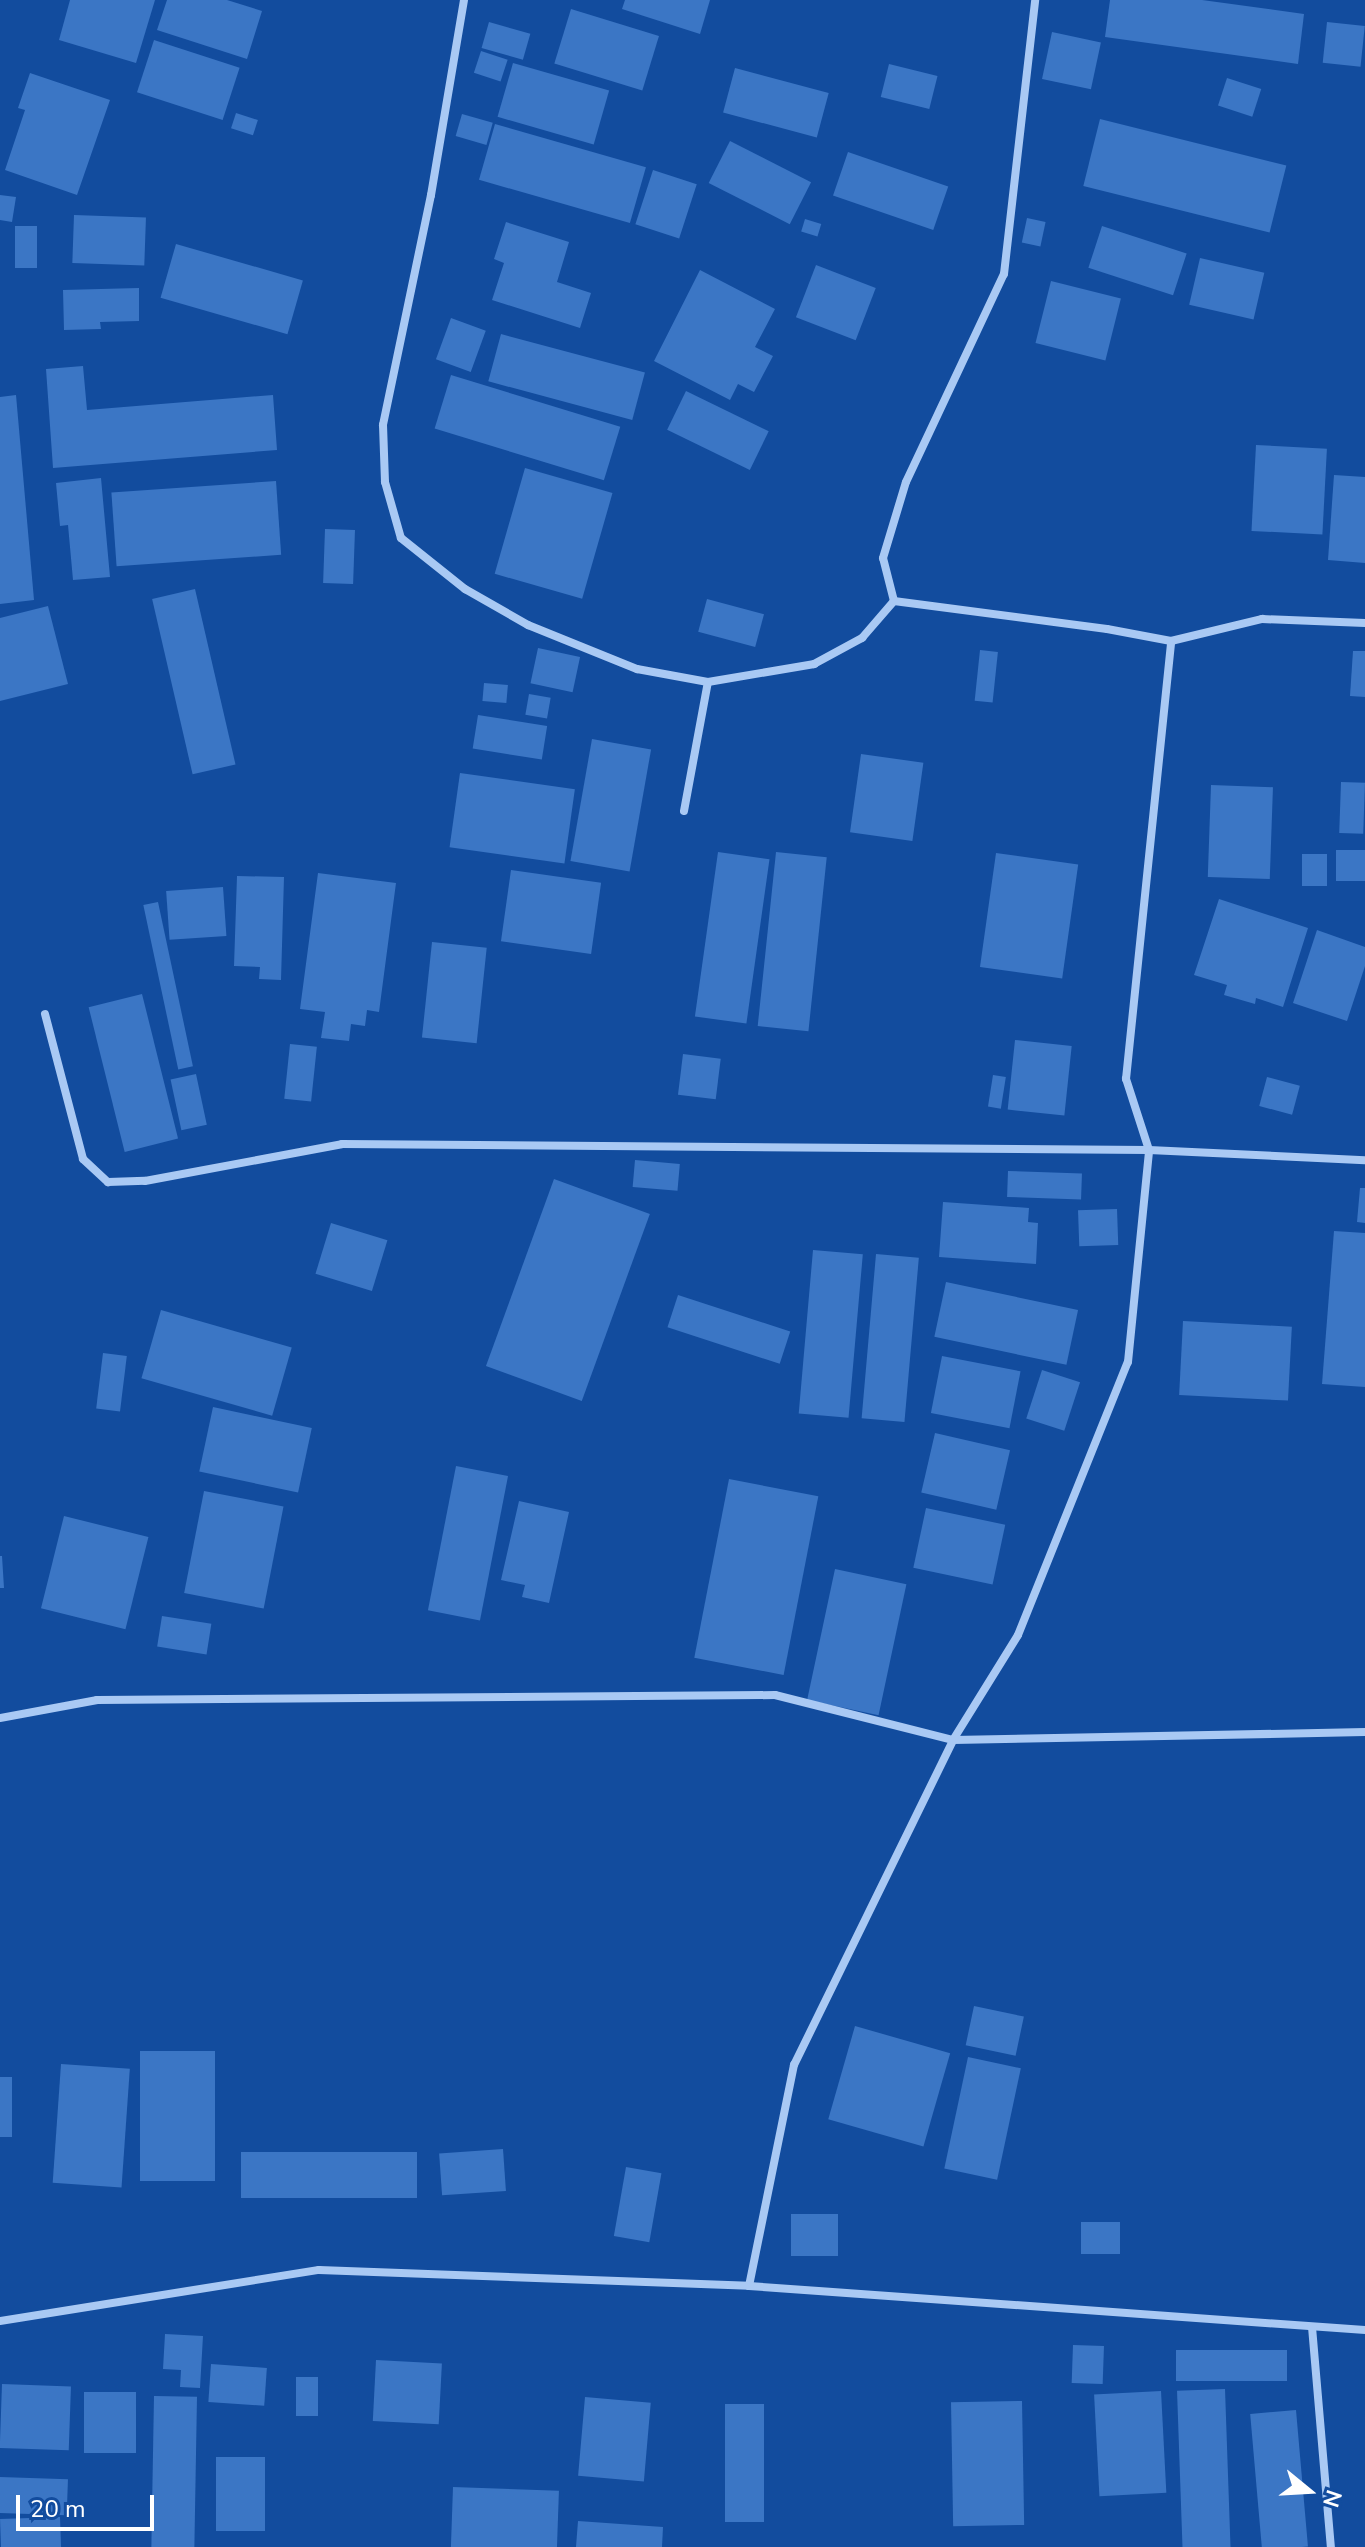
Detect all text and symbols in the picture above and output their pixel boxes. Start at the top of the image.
north arrow [1269,2451,1349,2531]
scale bar [20,2479,158,2529]
text: N [1315,2486,1349,2511]
text: 20 m [30,2493,86,2525]

